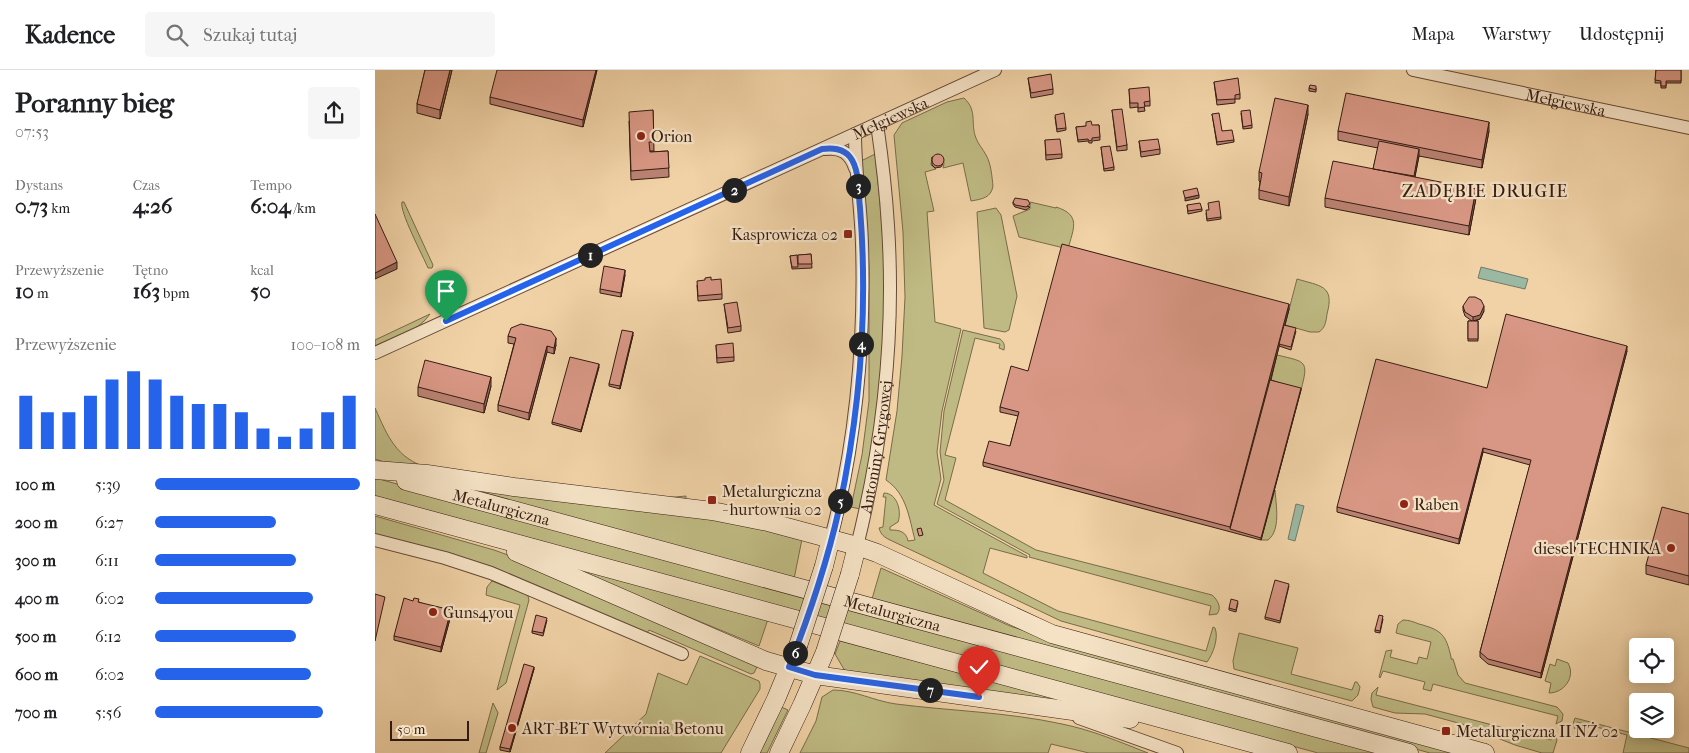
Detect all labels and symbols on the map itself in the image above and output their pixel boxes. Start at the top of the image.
street label: Mełgiewska [1524,84,1608,120]
street label: Mełgiewska [849,92,931,143]
place label: Orion [651,127,693,146]
marker: Orion [635,130,647,142]
pin: 3 [845,174,871,198]
pin: 2 [721,178,747,202]
district label: ZADĘBIE DRUGIE [1402,181,1568,202]
place label: Kasprowicza 02 [731,225,838,244]
marker: Kasprowicza 02 [842,228,854,240]
pin: 1 [577,242,603,268]
pin [425,270,467,321]
pin: 4 [849,332,873,356]
street label: Antoniny Grygowej [855,379,895,516]
place label: Metalurgiczna - hurtownia 02 [722,482,822,519]
street label: Metalurgiczna [451,485,553,529]
pin: 5 [827,488,853,514]
marker: Metalurgiczna - hurtownia 02 [706,494,718,506]
place label: Raben [1414,495,1460,514]
marker: Raben [1398,498,1410,510]
place label: diesel TECHNIKA [1534,539,1662,558]
marker: diesel TECHNIKA [1665,542,1677,554]
street label: Metalurgiczna [842,591,944,635]
place label: Guns4you [443,603,513,622]
marker: Guns4you [427,606,439,618]
pin: 6 [783,640,807,666]
pin [958,646,1000,697]
pin: 7 [917,678,943,702]
scale bar [390,718,469,741]
place label: ART-BET Wytwórnia Betonu [521,719,724,738]
marker: ART-BET Wytwórnia Betonu [506,722,518,734]
place label: Metalurgiczna II NŻ 02 [1456,722,1618,741]
marker: Metalurgiczna II NŻ 02 [1440,725,1452,737]

